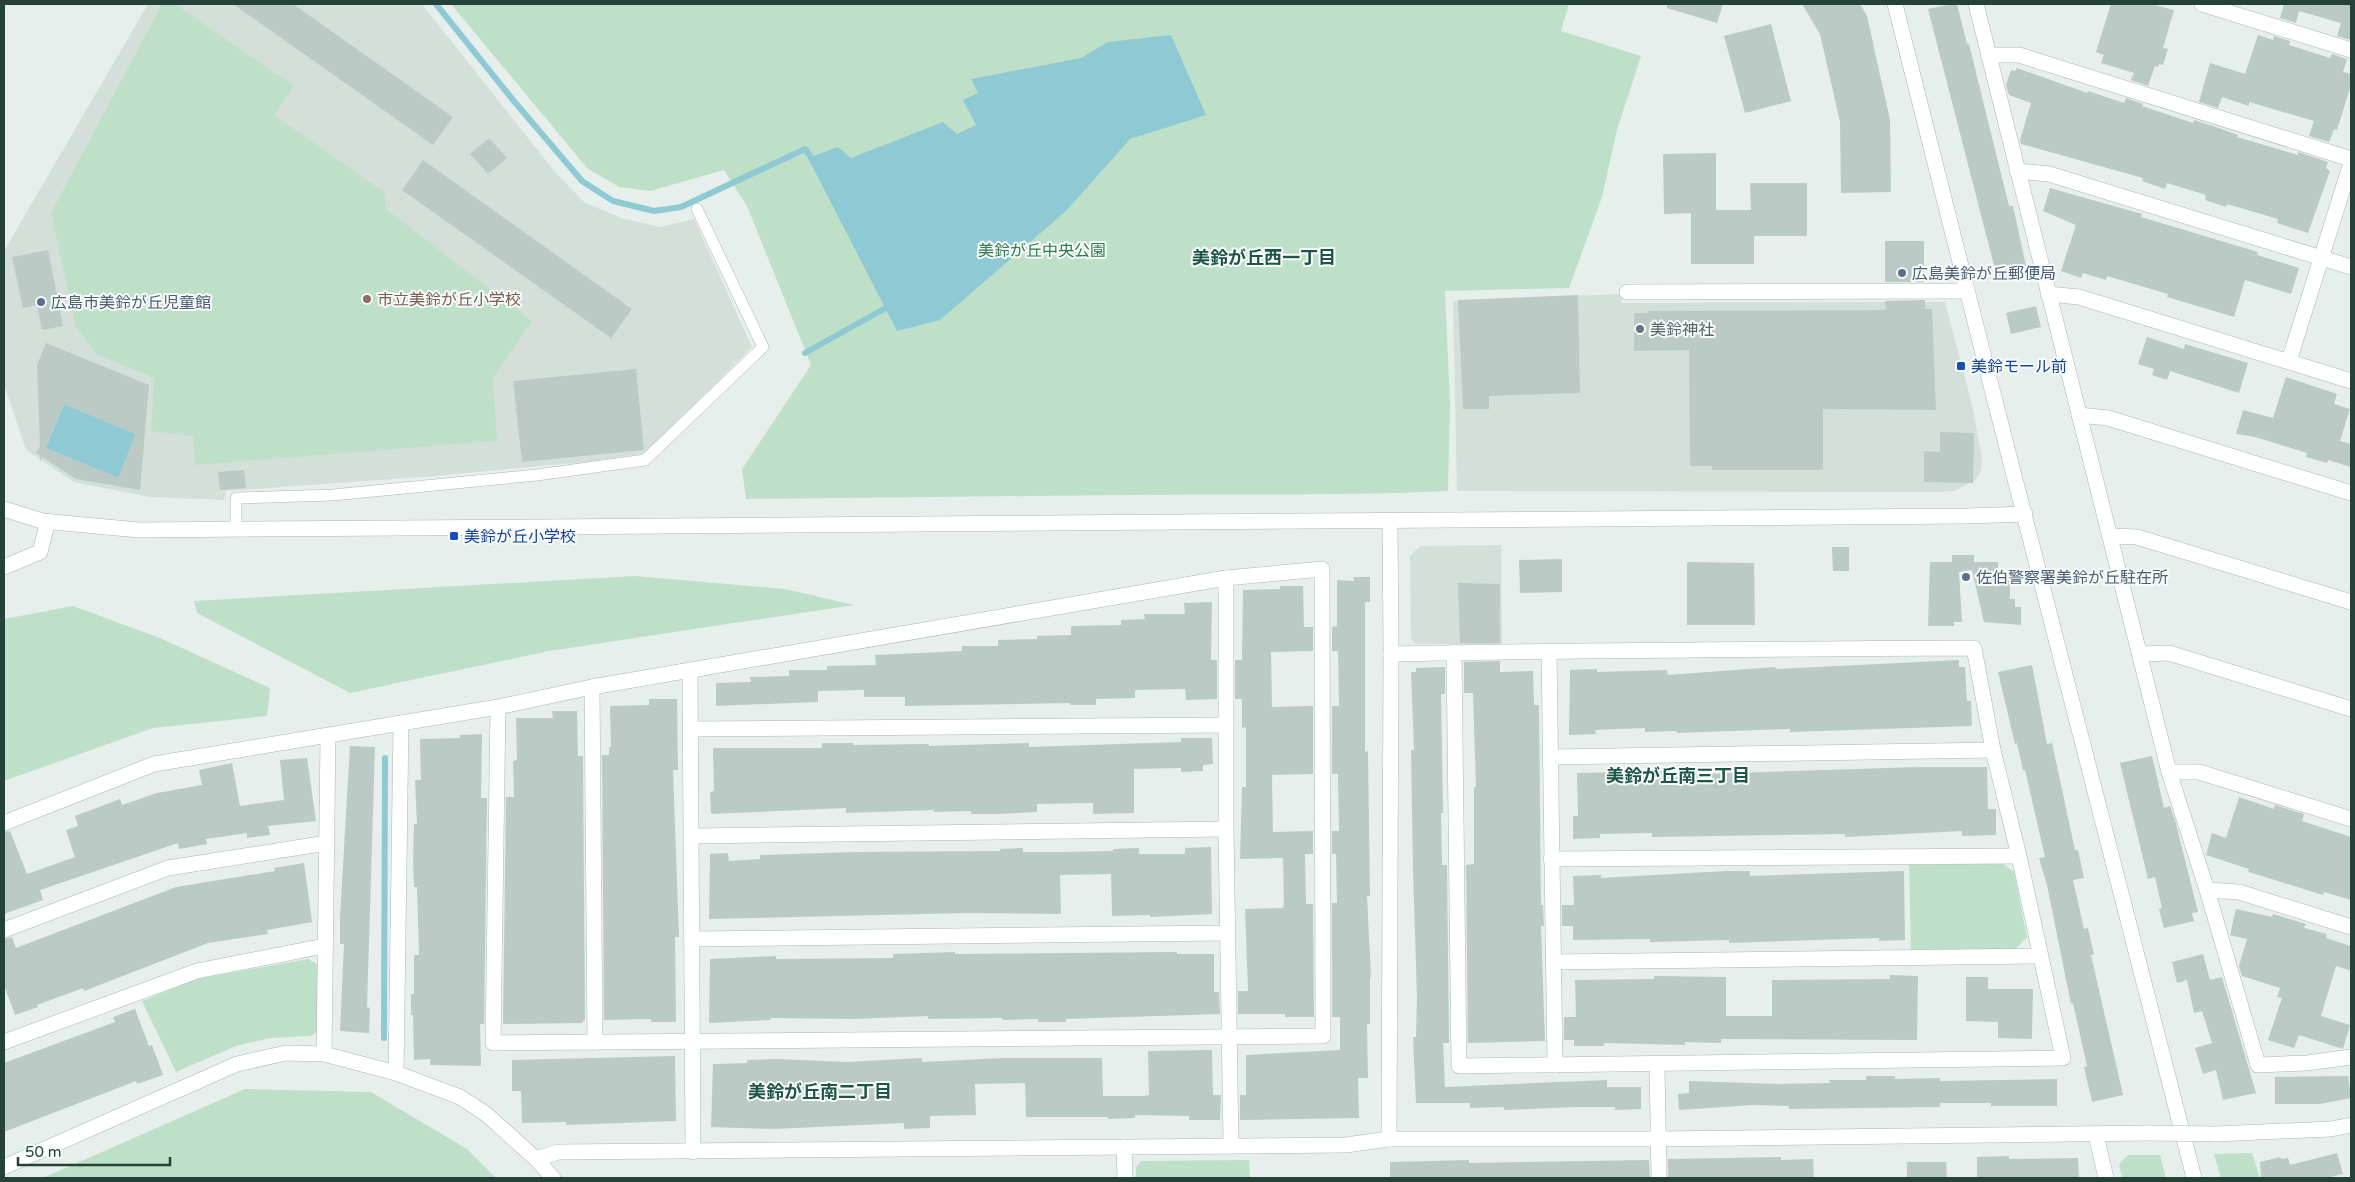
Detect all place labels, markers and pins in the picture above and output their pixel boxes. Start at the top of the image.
place label: 広島美鈴が丘郵便局 [1912,264,2056,284]
marker: 広島美鈴が丘郵便局 [1896,267,1908,279]
place label: 市立美鈴が丘小学校 [377,290,521,310]
place label: 広島市美鈴が丘児童館 [51,293,211,313]
marker: 市立美鈴が丘小学校 [361,293,373,305]
marker: 広島市美鈴が丘児童館 [35,296,47,308]
place label: 美鈴神社 [1650,320,1714,340]
marker: 美鈴神社 [1634,323,1646,335]
place label: 美鈴モール前 [1971,357,2067,377]
marker: 美鈴モール前 [1955,360,1967,372]
place label: 美鈴が丘小学校 [464,527,576,547]
marker: 美鈴が丘小学校 [448,530,460,542]
place label: 佐伯警察署美鈴が丘駐在所 [1976,568,2168,588]
marker: 佐伯警察署美鈴が丘駐在所 [1960,571,1972,583]

